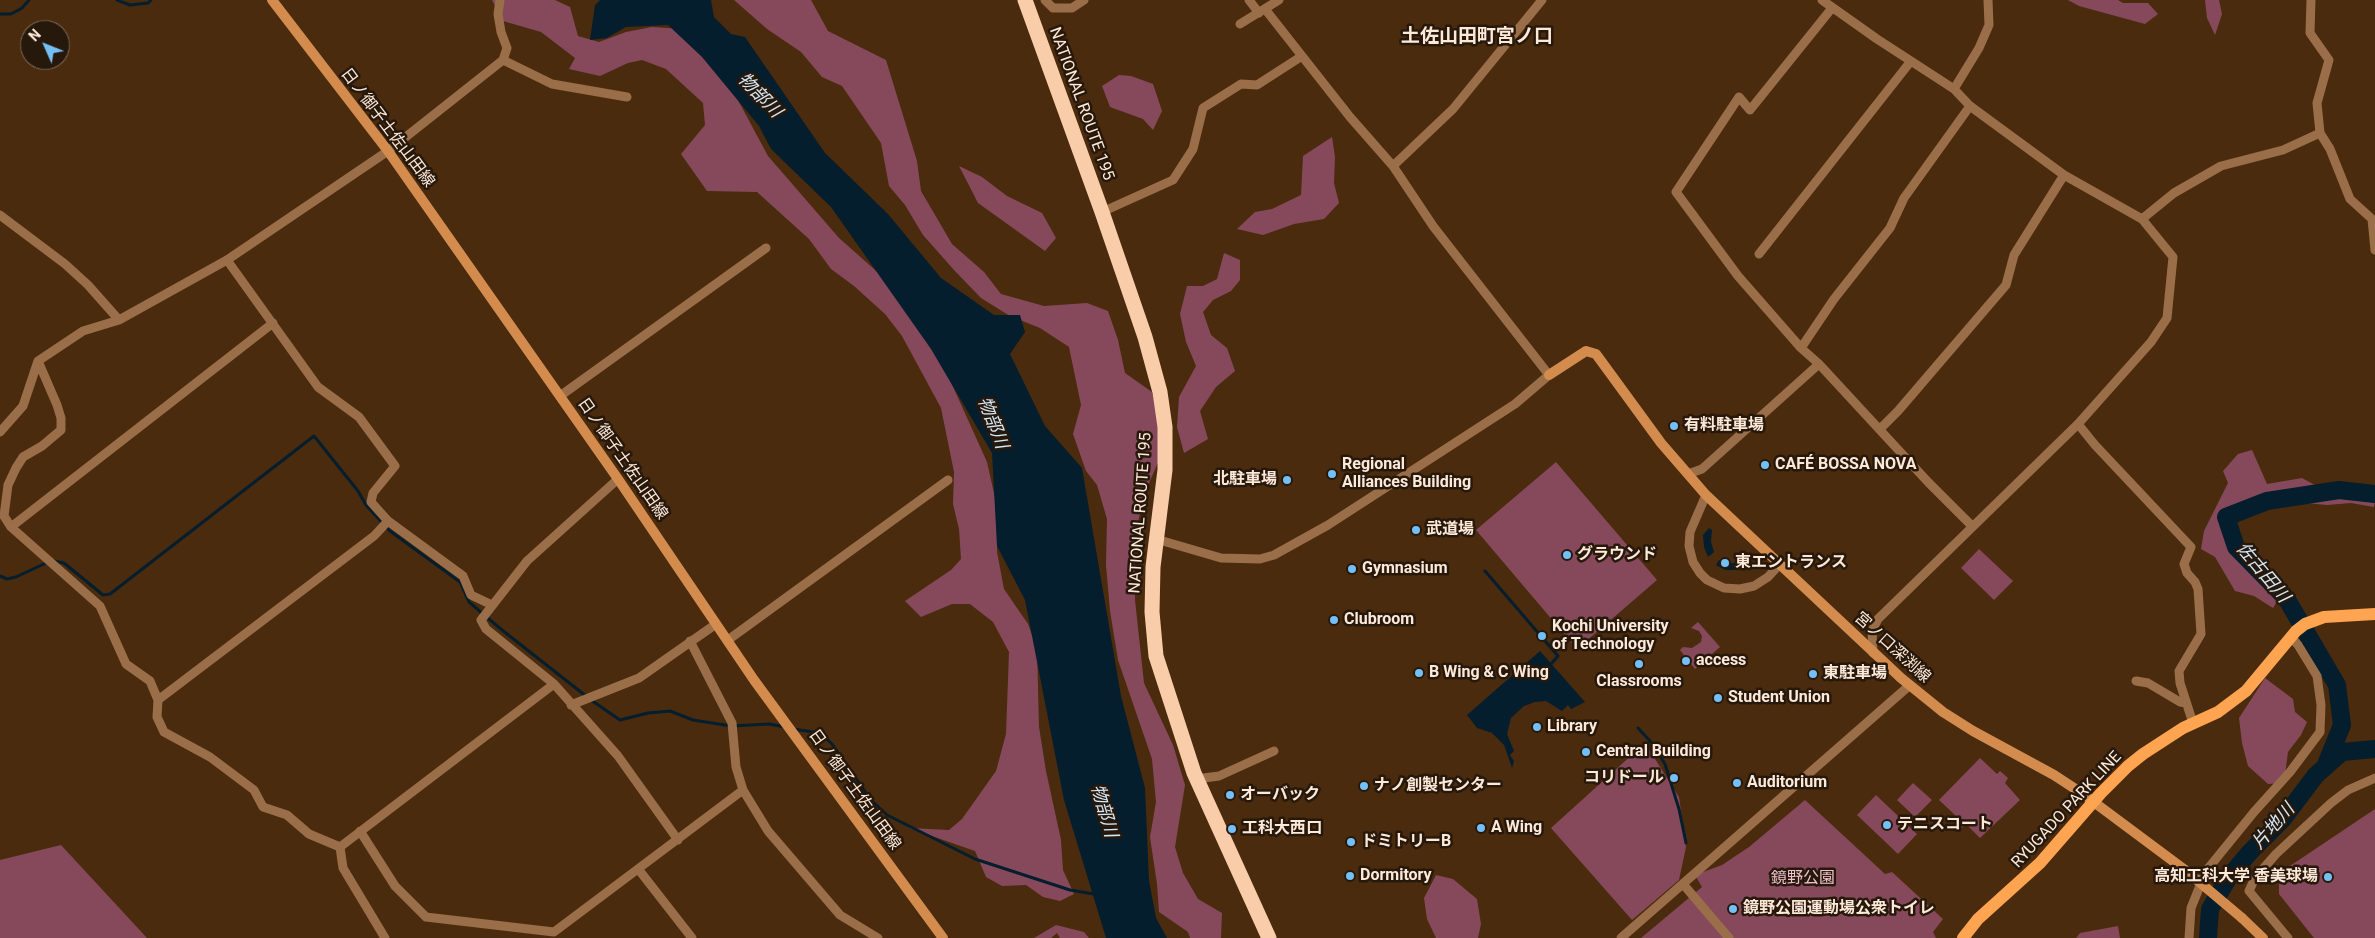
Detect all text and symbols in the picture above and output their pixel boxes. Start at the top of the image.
north arrow [20,20,70,70]
street label: NATIONAL ROUTE 195 [1044,25,1118,183]
text: N [26,26,44,44]
district label: 土佐山田町宮ノ口 [1401,26,1553,48]
street label: 日ノ御子土佐山田線 [336,65,438,191]
water label: 物部川 [732,69,786,123]
water label: 物部川 [972,394,1012,452]
street label: 日ノ御子土佐山田線 [573,395,671,523]
place label: 有料駐車場 [1684,416,1764,436]
marker: 有料駐車場 [1668,420,1680,432]
street label: NATIONAL ROUTE 195 [1126,432,1156,594]
place label: Regional Alliances Building [1342,455,1471,493]
place label: CAFÉ BOSSA NOVA [1775,455,1916,475]
marker: CAFÉ BOSSA NOVA [1759,459,1771,471]
marker: Regional Alliances Building [1326,468,1338,480]
place label: 北駐車場 [1213,470,1277,490]
marker: 北駐車場 [1281,474,1293,486]
place label: 武道場 [1426,520,1474,540]
marker: 武道場 [1410,524,1422,536]
water label: 佐古田川 [2231,538,2293,608]
place label: グラウンド [1577,545,1657,565]
marker: グラウンド [1561,549,1573,561]
place label: 東エントランス [1735,553,1847,573]
marker: 東エントランス [1719,557,1731,569]
place label: Gymnasium [1362,559,1448,579]
marker: Gymnasium [1346,563,1358,575]
street label: 宮ノ口深渕線 [1850,609,1934,687]
place label: Clubroom [1344,610,1414,630]
marker: Clubroom [1328,614,1340,626]
place label: Kochi University of Technology [1552,617,1669,655]
marker: Kochi University of Technology [1536,630,1548,642]
place label: access [1696,651,1746,671]
marker: access [1680,655,1692,667]
marker: Classrooms [1633,658,1645,670]
place label: B Wing & C Wing [1429,663,1549,683]
place label: 東駐車場 [1823,664,1887,684]
marker: B Wing & C Wing [1413,667,1425,679]
marker: 東駐車場 [1807,668,1819,680]
place label: Classrooms [1596,672,1682,692]
place label: Student Union [1728,688,1830,708]
marker: Student Union [1712,692,1724,704]
place label: Library [1547,717,1597,737]
marker: Library [1531,721,1543,733]
street label: 日ノ御子土佐山田線 [804,726,904,854]
place label: Central Building [1596,742,1711,762]
marker: Central Building [1580,746,1592,758]
street label: RYUGADO PARK LINE [2008,748,2126,872]
place label: コリドール [1584,768,1664,788]
marker: コリドール [1668,772,1680,784]
place label: Auditorium [1747,773,1827,793]
place label: ナノ創製センター [1374,776,1502,796]
marker: Auditorium [1731,777,1743,789]
marker: ナノ創製センター [1358,780,1370,792]
water label: 物部川 [1085,782,1121,840]
place label: オーバック [1240,785,1320,805]
marker: オーバック [1224,789,1236,801]
water label: 片地川 [2248,800,2300,854]
place label: テニスコート [1897,815,1993,835]
place label: A Wing [1491,818,1542,838]
place label: 工科大西口 [1242,819,1322,839]
marker: テニスコート [1881,819,1893,831]
marker: A Wing [1475,822,1487,834]
marker: 工科大西口 [1226,823,1238,835]
place label: ドミトリーB [1361,832,1451,852]
marker: ドミトリーB [1345,836,1357,848]
place label: Dormitory [1360,866,1432,886]
place label: 高知工科大学 香美球場 [2154,867,2318,887]
park label: 鏡野公園 [1771,869,1835,889]
marker: Dormitory [1344,870,1356,882]
marker: 高知工科大学 香美球場 [2322,871,2334,883]
place label: 鏡野公園運動場公衆トイレ [1743,899,1935,919]
marker: 鏡野公園運動場公衆トイレ [1727,903,1739,915]

